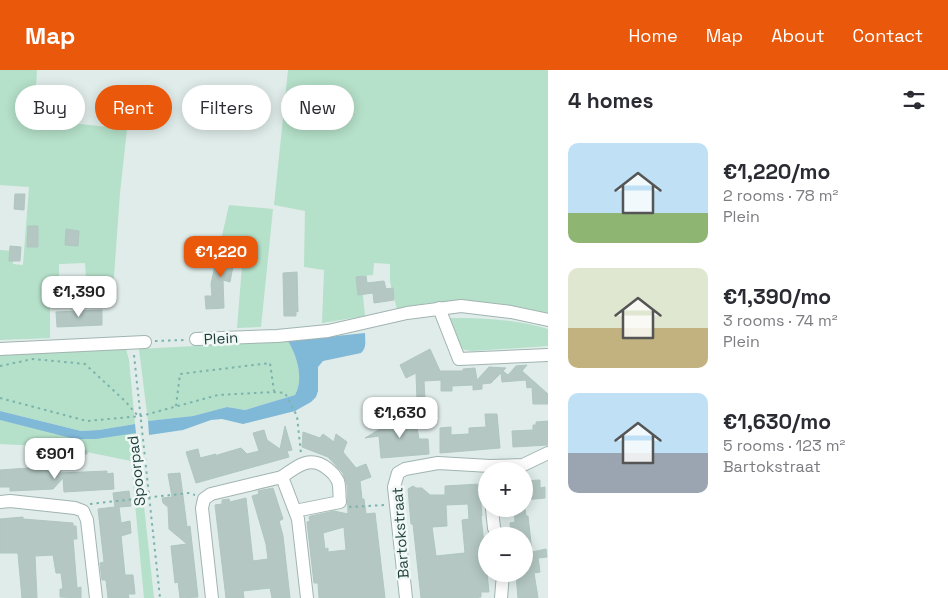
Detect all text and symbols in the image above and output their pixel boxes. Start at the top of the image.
text: Map [25,20,75,51]
text: Home [629,24,678,47]
text: Map [706,24,743,47]
text: About [771,24,825,47]
text: Contact [853,24,923,47]
chip: Buy [15,85,85,130]
chip: Rent [95,85,172,130]
chip: Filters [182,85,271,130]
chip: New [281,85,354,130]
icon: filters [900,86,928,114]
text: 4 homes [568,87,654,114]
text: €1,220/mo [723,158,830,185]
icon: home [608,163,668,223]
text: 2 rooms · 78 m² [723,185,838,206]
text: Plein [723,206,760,227]
pin: €1,220 [180,236,262,278]
text: €1,220 [195,241,247,262]
pin: €1,390 [38,276,120,318]
text: €1,390 [53,281,105,302]
text: €1,390/mo [723,283,831,310]
icon: home [608,288,668,348]
text: 3 rooms · 74 m² [723,310,838,331]
street label: Plein [203,328,239,348]
text: Plein [723,331,760,352]
pin: €1,630 [359,396,441,439]
text: €1,630 [374,402,426,423]
text: €1,630/mo [723,408,831,435]
icon: home [608,413,668,473]
street label: Spoorpad [123,435,149,507]
text: 5 rooms · 123 m² [723,435,845,456]
pin: €901 [25,438,85,480]
text: €901 [36,443,74,464]
text: Bartokstraat [723,456,821,477]
map controls [478,462,533,582]
button: + [478,462,533,517]
street label: Bartokstraat [387,487,413,579]
button: − [478,527,533,582]

